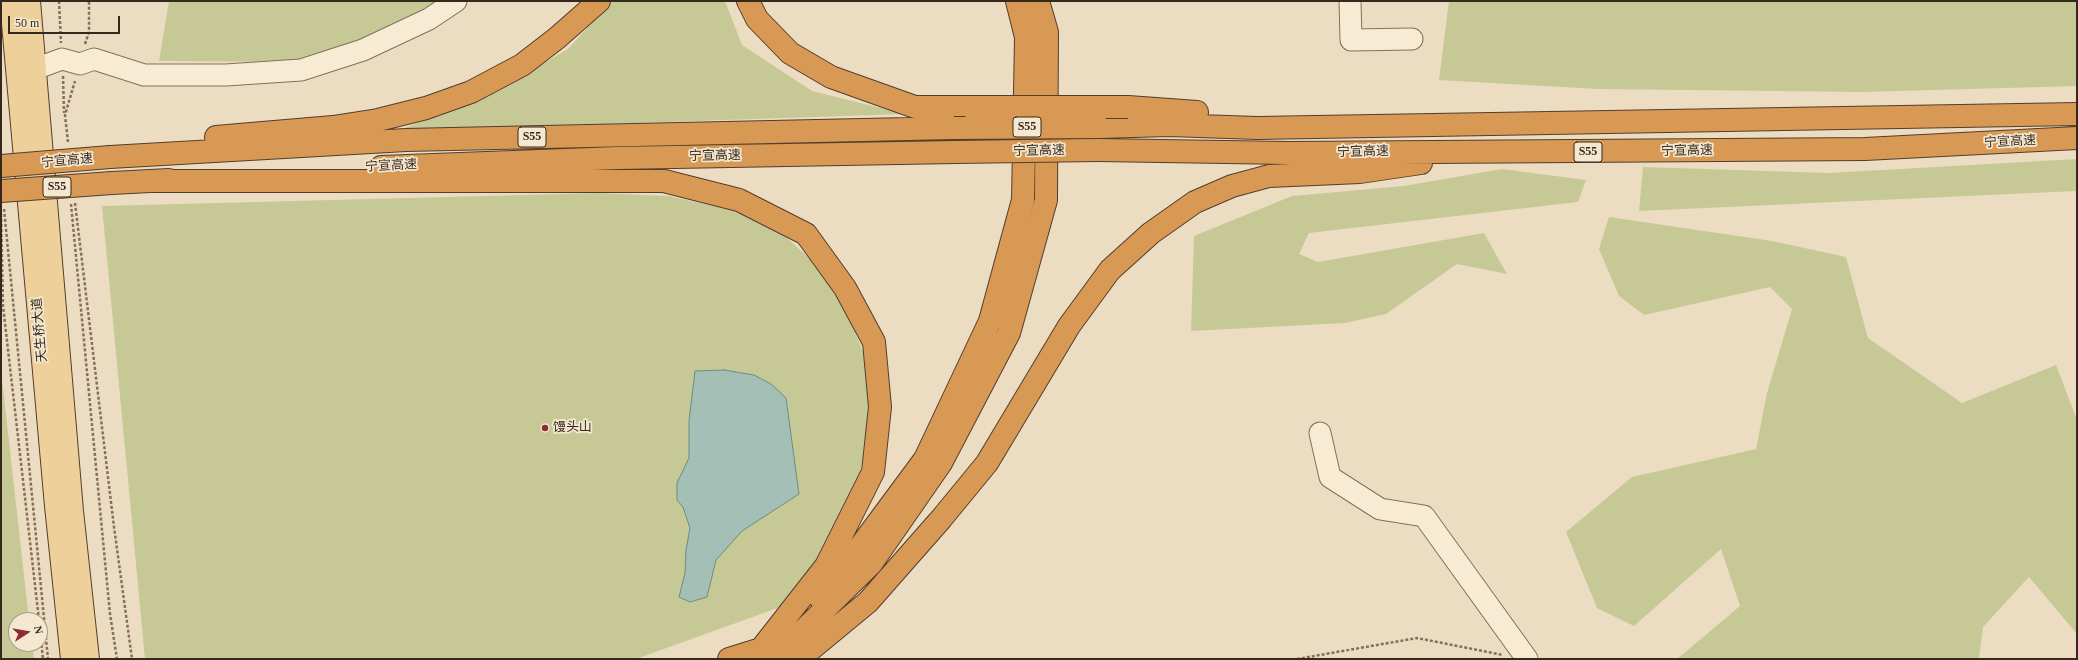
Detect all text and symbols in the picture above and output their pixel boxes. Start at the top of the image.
scale bar [10,8,122,34]
text: 50 m [15,16,39,30]
road number: S55 [1013,117,1041,137]
road number: S55 [518,127,546,147]
street label: 宁宣高速 [1984,133,2036,151]
road number: S55 [1574,142,1602,162]
street label: 宁宣高速 [1013,143,1065,159]
street label: 宁宣高速 [1661,143,1713,159]
street label: 宁宣高速 [1337,144,1389,160]
street label: 宁宣高速 [689,148,741,164]
street label: 宁宣高速 [40,151,94,171]
street label: 宁宣高速 [365,157,417,175]
road number: S55 [43,177,71,197]
street label: 天生桥大道 [29,297,51,363]
place label: 馒头山 [553,420,592,436]
marker: 馒头山 [540,423,550,433]
north arrow [8,612,48,652]
text: N [32,625,45,635]

